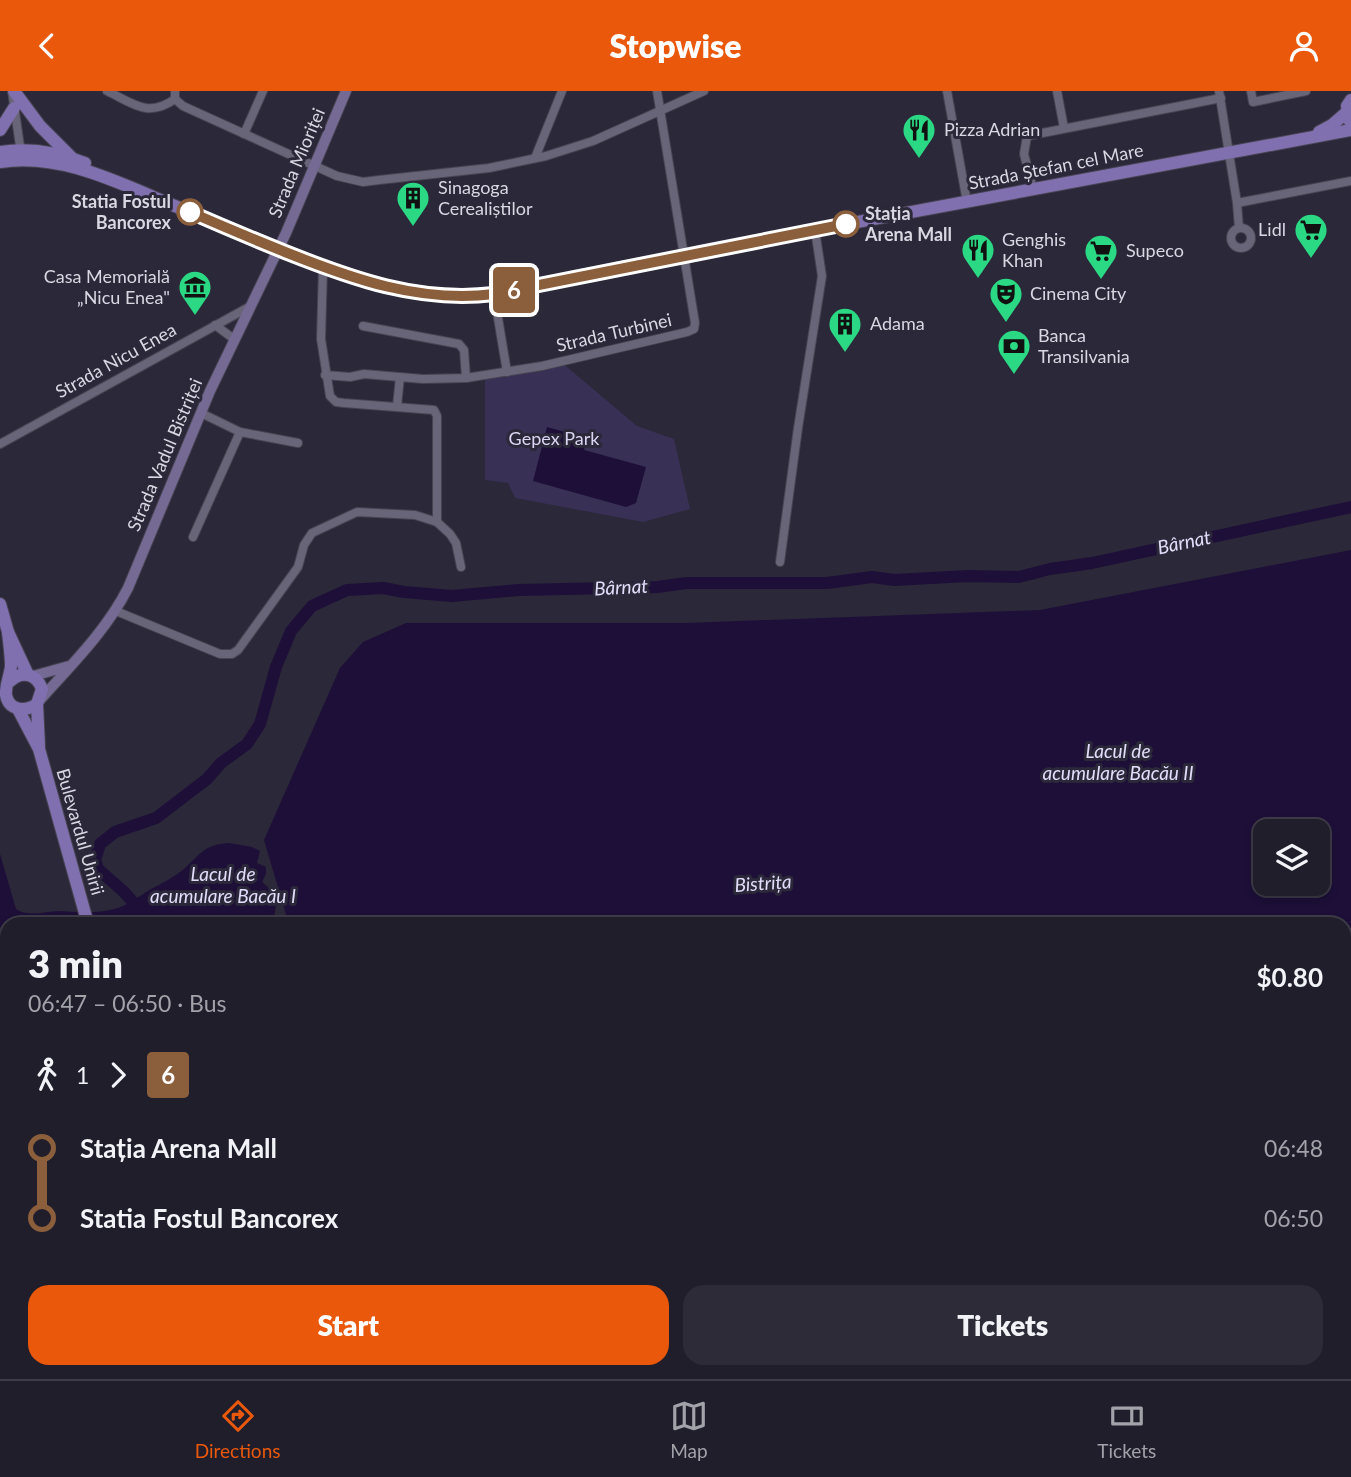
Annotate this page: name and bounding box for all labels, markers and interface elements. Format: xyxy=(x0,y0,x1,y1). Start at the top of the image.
text: Stopwise xyxy=(609,26,742,65)
icon: back xyxy=(28,27,66,65)
icon: person xyxy=(1285,27,1323,65)
street label: Strada Mioriței xyxy=(263,104,329,221)
restaurant icon: Pizza Adrian xyxy=(900,111,938,160)
place label: Pizza Adrian xyxy=(944,118,1040,140)
street label: Strada Ștefan cel Mare xyxy=(966,138,1145,194)
place label: Sinagoga Cerealiștilor xyxy=(438,176,533,219)
building icon: Sinagoga Cerealiștilor xyxy=(394,179,432,228)
place label: Statia Fostul Bancorex xyxy=(72,190,172,233)
marker: Statia Fostul Bancorex xyxy=(177,199,203,225)
place label: Stația Arena Mall xyxy=(864,202,952,245)
marker: Stația Arena Mall xyxy=(833,211,859,237)
supermarket icon: Lidl xyxy=(1292,211,1330,260)
place label: Lidl xyxy=(1258,218,1286,240)
place label: Genghis Khan xyxy=(1002,228,1066,271)
restaurant icon: Genghis Khan xyxy=(959,231,997,280)
supermarket icon: Supeco xyxy=(1082,232,1120,281)
place label: Supeco xyxy=(1126,239,1184,261)
place label: Casa Memorială „Nicu Enea" xyxy=(44,265,170,308)
line badge: 6 xyxy=(491,267,537,313)
museum icon: Casa Memorială „Nicu Enea" xyxy=(176,268,214,317)
text: 6 xyxy=(507,275,521,304)
theatre icon: Cinema City xyxy=(987,275,1025,324)
place label: Cinema City xyxy=(1030,282,1127,304)
building icon: Adama xyxy=(826,305,864,354)
street label: Strada Turbinei xyxy=(554,308,674,356)
place label: Adama xyxy=(870,312,925,334)
street label: Strada Nicu Enea xyxy=(51,318,180,402)
place label: Banca Transilvania xyxy=(1038,324,1130,367)
bank icon: Banca Transilvania xyxy=(995,327,1033,376)
street label: Strada Vadul Bistriței xyxy=(122,375,206,534)
park label: Gepex Park xyxy=(509,427,600,449)
water label: Bârnat xyxy=(1155,525,1213,558)
water label: Bârnat xyxy=(593,574,649,599)
water label: Lacul de acumulare Bacău II xyxy=(1043,739,1193,784)
street label: Bulevardul Unirii xyxy=(52,766,110,898)
map controls xyxy=(1253,819,1330,896)
button: layers xyxy=(1253,819,1330,896)
water label: Lacul de acumulare Bacău I xyxy=(150,862,296,907)
water label: Bistrița xyxy=(734,869,792,896)
text: 3 min xyxy=(28,940,123,986)
text: $0.80 xyxy=(1257,961,1323,993)
text: 06:47 – 06:50 · Bus xyxy=(28,989,227,1017)
icon: walk xyxy=(28,1056,66,1094)
icon: forward xyxy=(99,1056,137,1094)
text: 6 xyxy=(161,1060,175,1089)
text: 1 xyxy=(76,1061,89,1089)
text: Stația Arena Mall xyxy=(80,1132,277,1164)
text: 06:48 xyxy=(1264,1134,1323,1162)
text: Statia Fostul Bancorex xyxy=(80,1202,338,1234)
text: 06:50 xyxy=(1264,1204,1323,1232)
button: Start xyxy=(28,1285,669,1365)
button: Tickets xyxy=(683,1285,1323,1365)
tab: Directions xyxy=(195,1397,280,1462)
tab: Map xyxy=(670,1397,708,1462)
tab: Tickets xyxy=(1097,1397,1156,1462)

